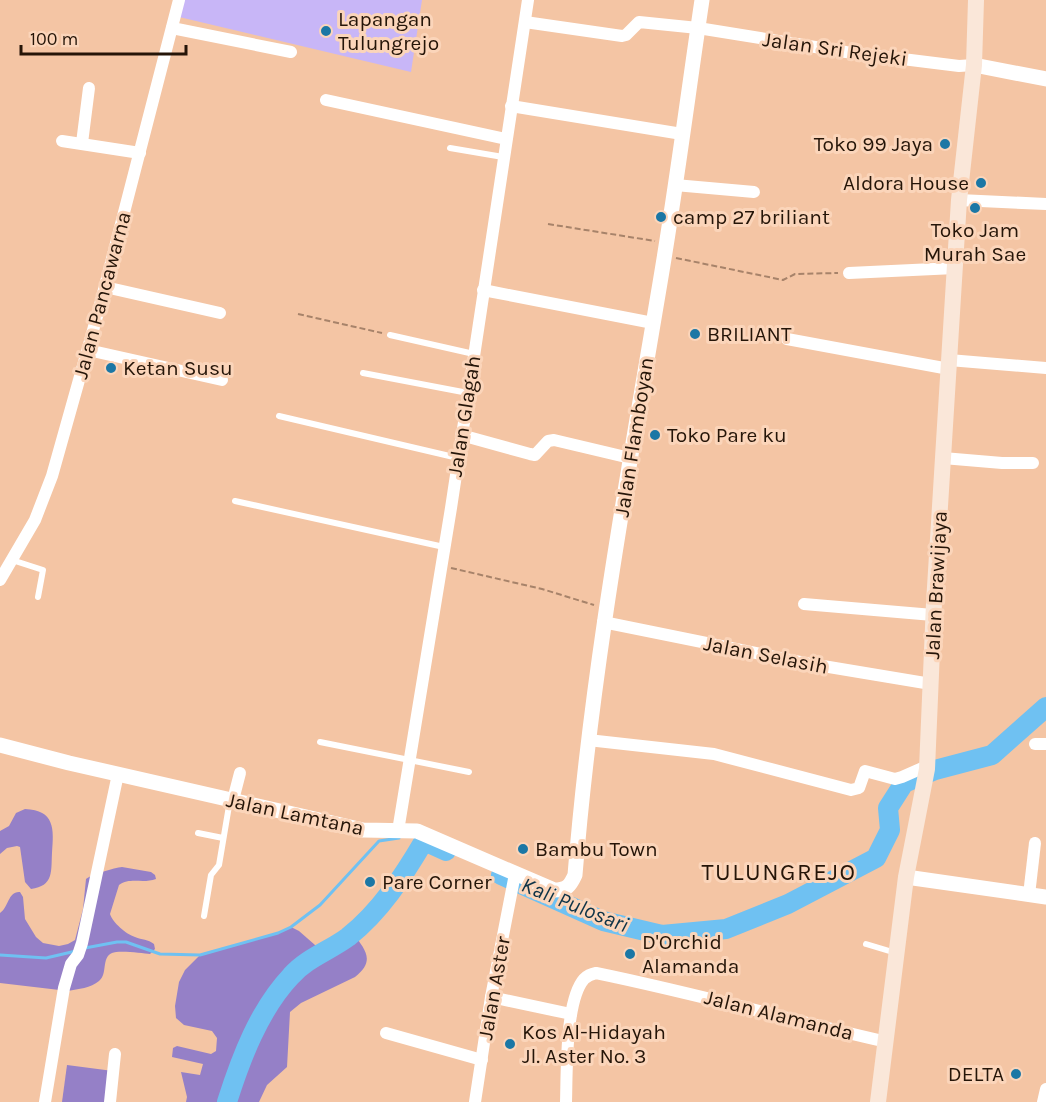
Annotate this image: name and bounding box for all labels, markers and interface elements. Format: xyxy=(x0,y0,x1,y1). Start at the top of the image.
place label: Lapangan Tulungrejo xyxy=(338,7,439,55)
scale bar xyxy=(21,18,186,56)
marker: Lapangan Tulungrejo xyxy=(319,24,333,38)
street label: Jalan Sri Rejeki xyxy=(761,27,909,71)
text: 100 m xyxy=(30,28,78,50)
place label: Toko 99 Jaya xyxy=(814,132,933,156)
marker: Toko 99 Jaya xyxy=(938,137,952,151)
place label: Aldora House xyxy=(843,171,969,195)
marker: Aldora House xyxy=(974,176,988,190)
marker: Toko Jam Murah Sae xyxy=(968,201,982,215)
place label: camp 27 briliant xyxy=(673,205,830,229)
street label: Jalan Pancawarna xyxy=(68,209,136,381)
marker: camp 27 briliant xyxy=(654,210,668,224)
place label: Toko Jam Murah Sae xyxy=(924,218,1026,266)
place label: BRILIANT xyxy=(707,322,792,346)
marker: BRILIANT xyxy=(688,327,702,341)
street label: Jalan Glagah xyxy=(443,354,485,478)
place label: Ketan Susu xyxy=(123,356,233,380)
street label: Jalan Flamboyan xyxy=(610,356,658,518)
marker: Ketan Susu xyxy=(104,361,118,375)
place label: Toko Pare ku xyxy=(667,423,787,447)
marker: Toko Pare ku xyxy=(648,428,662,442)
street label: Jalan Brawijaya xyxy=(920,510,952,660)
street label: Jalan Selasih xyxy=(702,631,830,679)
street label: Jalan Lamtana xyxy=(224,788,366,840)
place label: Bambu Town xyxy=(535,837,658,861)
marker: Bambu Town xyxy=(516,842,530,856)
district label: TULUNGREJO xyxy=(702,858,856,886)
place label: Pare Corner xyxy=(382,870,492,894)
water label: Kali Pulosari xyxy=(517,872,633,938)
marker: Pare Corner xyxy=(363,875,377,889)
place label: D'Orchid Alamanda xyxy=(642,930,739,978)
street label: Jalan Aster xyxy=(473,934,515,1042)
marker: D'Orchid Alamanda xyxy=(623,947,637,961)
street label: Jalan Alamanda xyxy=(702,985,856,1045)
place label: Kos Al-Hidayah Jl. Aster No. 3 xyxy=(522,1020,666,1068)
marker: Kos Al-Hidayah Jl. Aster No. 3 xyxy=(503,1037,517,1051)
place label: DELTA xyxy=(948,1062,1004,1086)
marker: DELTA xyxy=(1009,1067,1023,1081)

